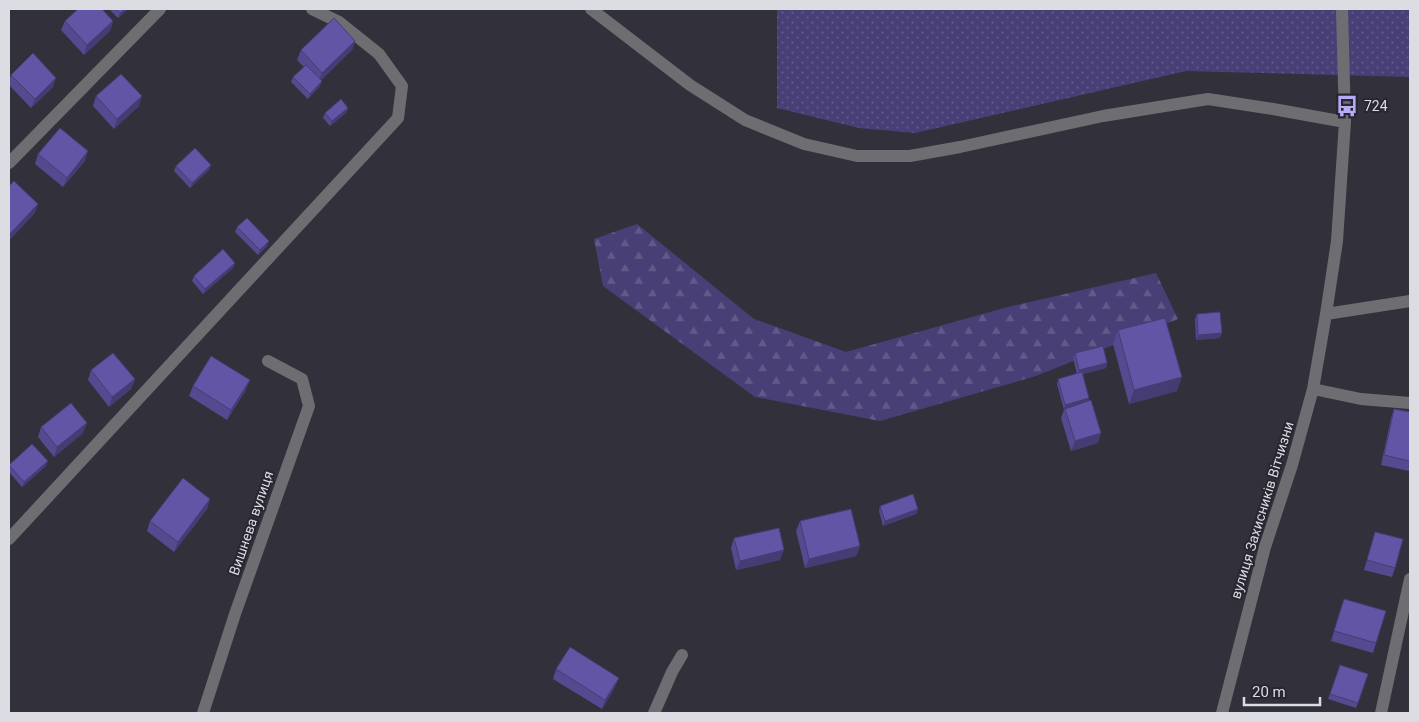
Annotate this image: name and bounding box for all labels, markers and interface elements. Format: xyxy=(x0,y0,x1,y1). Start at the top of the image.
bus stop icon: 724 xyxy=(1334,93,1360,119)
place label: 724 xyxy=(1364,98,1388,114)
street label: вулиця Захисників Вітчизни xyxy=(1227,419,1297,601)
street label: Вишнева вулиця xyxy=(226,469,276,577)
scale bar xyxy=(1244,674,1320,706)
text: 20 m xyxy=(1252,683,1286,701)

